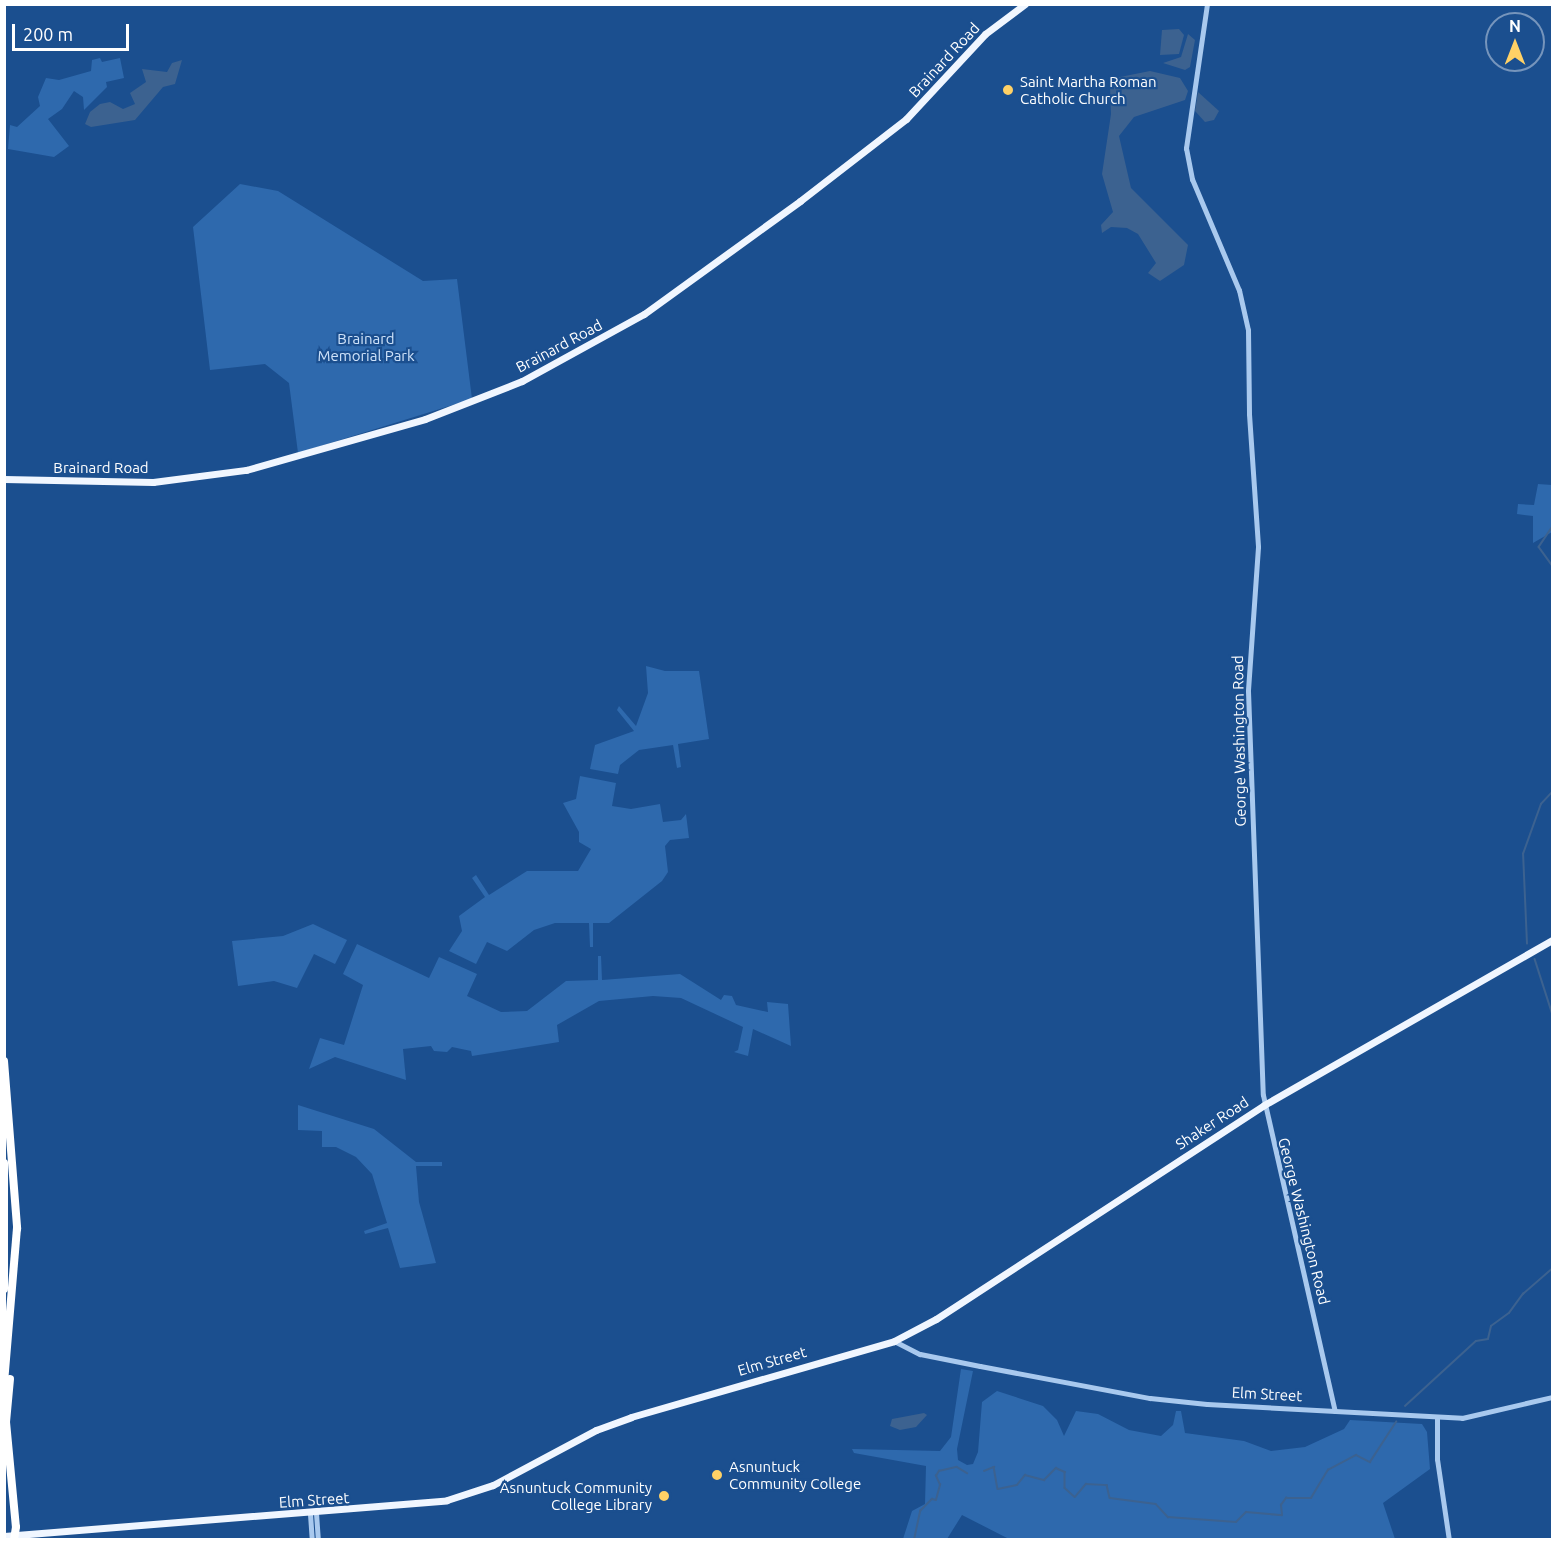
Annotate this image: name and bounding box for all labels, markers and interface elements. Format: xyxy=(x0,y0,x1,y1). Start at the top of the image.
scale bar xyxy=(15,12,132,50)
north arrow xyxy=(1485,12,1545,72)
text: N xyxy=(1509,17,1521,35)
street label: Brainard Road xyxy=(905,19,983,101)
text: 200 m xyxy=(23,24,73,44)
place label: Saint Martha Roman Catholic Church xyxy=(1020,72,1156,107)
marker: Saint Martha Roman Catholic Church xyxy=(1001,83,1015,97)
street label: Brainard Road xyxy=(513,316,605,376)
park label: Brainard Memorial Park xyxy=(317,329,415,364)
street label: Brainard Road xyxy=(53,459,149,477)
street label: George Washington Road xyxy=(1229,655,1249,827)
street label: Shaker Road xyxy=(1172,1093,1252,1153)
street label: George Washington Road xyxy=(1275,1136,1333,1306)
street label: Elm Street xyxy=(736,1343,808,1379)
street label: Elm Street xyxy=(1231,1383,1303,1405)
place label: Asnuntuck Community College xyxy=(729,1457,861,1492)
marker: Asnuntuck Community College xyxy=(710,1468,724,1482)
place label: Asnuntuck Community College Library xyxy=(500,1478,652,1513)
street label: Elm Street xyxy=(278,1489,350,1511)
marker: Asnuntuck Community College Library xyxy=(657,1489,671,1503)

